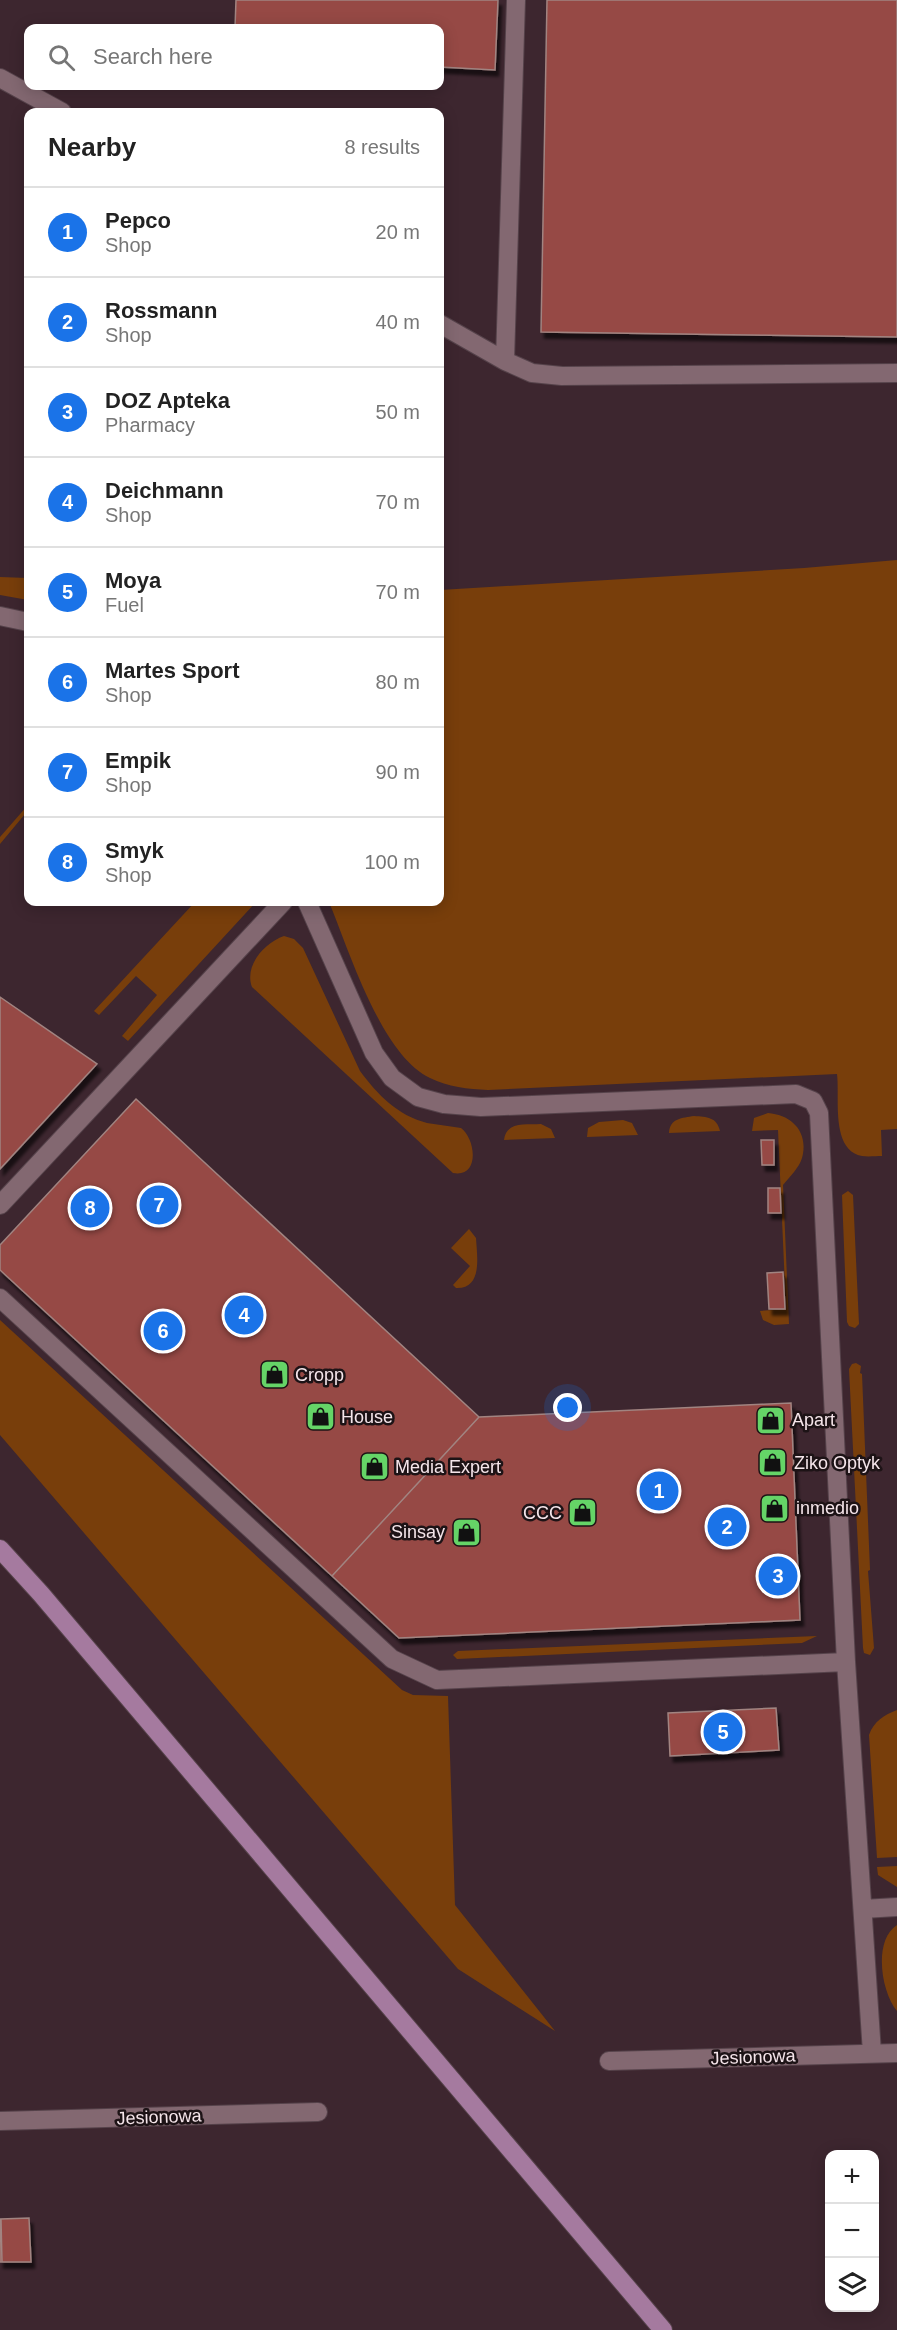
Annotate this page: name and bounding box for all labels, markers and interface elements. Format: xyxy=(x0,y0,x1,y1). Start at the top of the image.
search box xyxy=(24,24,444,90)
icon: search xyxy=(45,41,78,74)
text: Search here xyxy=(93,44,213,69)
text: Nearby xyxy=(48,132,136,162)
text: 8 results xyxy=(344,136,420,158)
text: Pepco xyxy=(105,208,171,233)
text: 1 xyxy=(62,221,73,243)
text: 20 m xyxy=(376,221,420,243)
text: Shop xyxy=(105,234,152,256)
text: Rossmann xyxy=(105,298,217,323)
text: 2 xyxy=(62,311,73,333)
text: 40 m xyxy=(376,311,420,333)
text: Shop xyxy=(105,324,152,346)
text: DOZ Apteka xyxy=(105,388,230,413)
text: 3 xyxy=(62,401,73,423)
text: 50 m xyxy=(376,401,420,423)
text: Pharmacy xyxy=(105,414,195,436)
text: Deichmann xyxy=(105,478,224,503)
text: 4 xyxy=(62,491,73,513)
text: 70 m xyxy=(376,491,420,513)
text: Shop xyxy=(105,504,152,526)
text: Moya xyxy=(105,568,161,593)
text: 5 xyxy=(62,581,73,603)
text: 70 m xyxy=(376,581,420,603)
text: Fuel xyxy=(105,594,144,616)
text: Martes Sport xyxy=(105,658,239,683)
text: 6 xyxy=(62,671,73,693)
text: 80 m xyxy=(376,671,420,693)
text: Shop xyxy=(105,684,152,706)
text: Empik xyxy=(105,748,171,773)
text: 7 xyxy=(62,761,73,783)
text: 90 m xyxy=(376,761,420,783)
text: Shop xyxy=(105,774,152,796)
text: Smyk xyxy=(105,838,164,863)
text: 8 xyxy=(62,851,73,873)
text: 100 m xyxy=(364,851,420,873)
text: Shop xyxy=(105,864,152,886)
pin: 7 xyxy=(140,1182,178,1228)
pin: 8 xyxy=(70,1186,110,1230)
pin: 4 xyxy=(224,1292,264,1338)
pin: 6 xyxy=(144,1308,182,1354)
shop icon: Cropp xyxy=(258,1359,290,1391)
place label: Cropp xyxy=(295,1365,344,1385)
your location xyxy=(553,1393,582,1422)
shop icon: House xyxy=(304,1401,336,1433)
shop icon: Apart xyxy=(755,1404,787,1436)
place label: House xyxy=(341,1407,393,1427)
place label: Apart xyxy=(792,1410,835,1430)
shop icon: Ziko Optyk xyxy=(757,1447,789,1479)
shop icon: Media Expert xyxy=(358,1451,390,1483)
place label: Ziko Optyk xyxy=(794,1453,881,1473)
place label: Media Expert xyxy=(395,1457,501,1477)
pin: 1 xyxy=(640,1468,678,1514)
shop icon: inmedio xyxy=(759,1492,791,1524)
shop icon: CCC xyxy=(567,1497,599,1529)
place label: inmedio xyxy=(796,1498,859,1518)
place label: CCC xyxy=(523,1503,562,1523)
pin: 2 xyxy=(708,1504,746,1550)
shop icon: Sinsay xyxy=(450,1516,482,1548)
place label: Sinsay xyxy=(391,1522,445,1542)
pin: 3 xyxy=(758,1554,798,1598)
pin: 5 xyxy=(704,1710,742,1754)
street label: Jesionowa xyxy=(710,2045,797,2068)
street label: Jesionowa xyxy=(116,2105,203,2128)
map controls xyxy=(825,2150,879,2312)
button: + xyxy=(825,2150,879,2204)
button: − xyxy=(825,2204,879,2258)
button: layers xyxy=(825,2258,879,2312)

